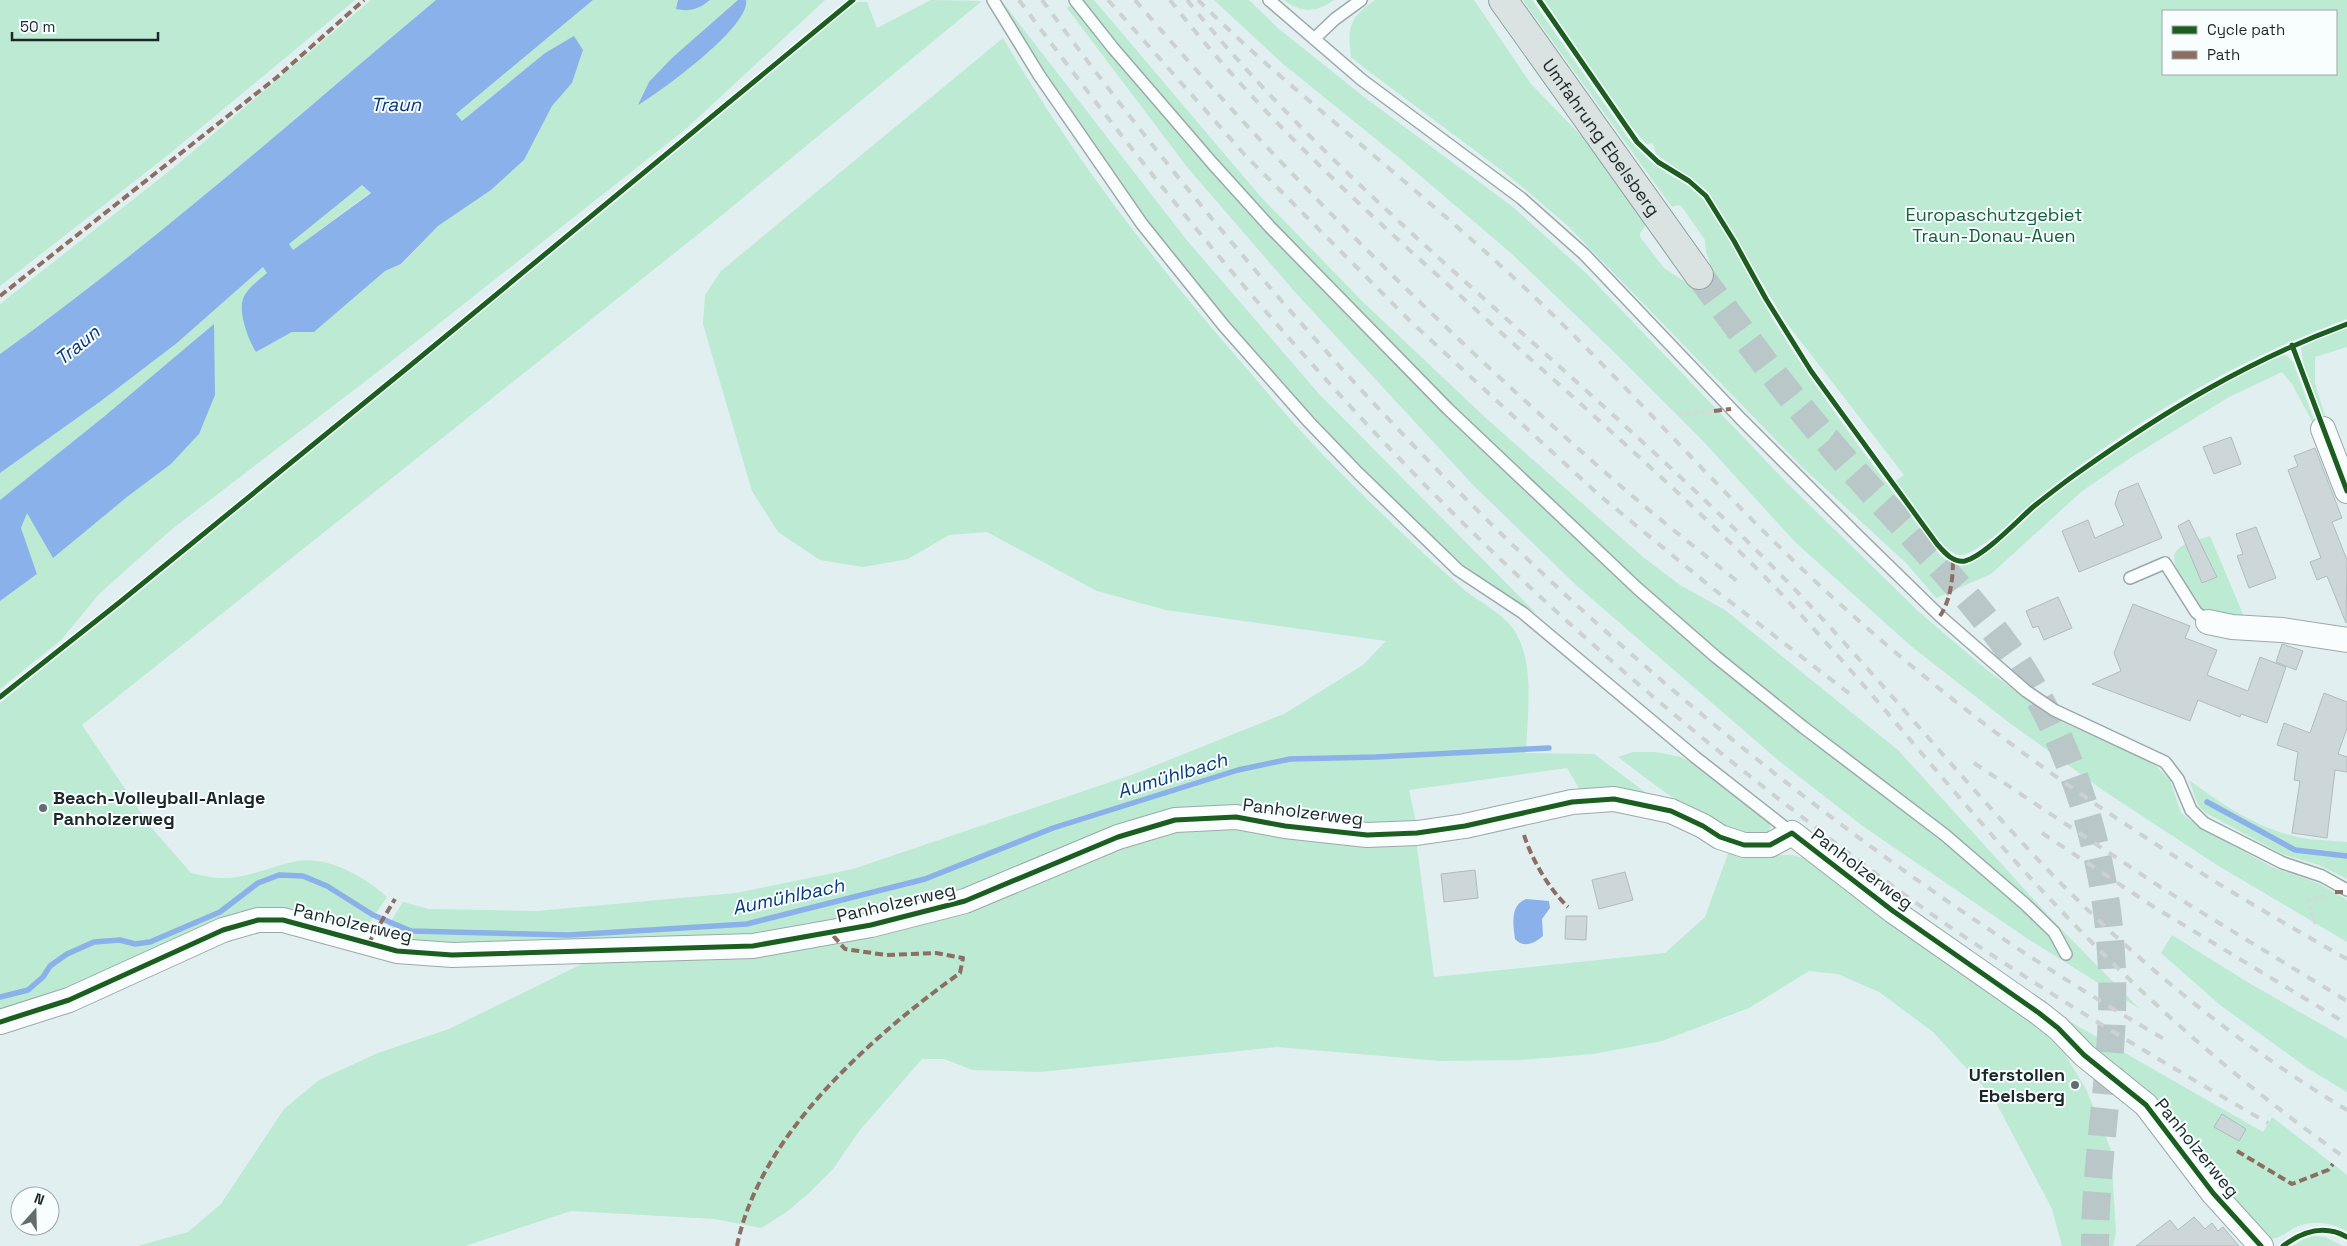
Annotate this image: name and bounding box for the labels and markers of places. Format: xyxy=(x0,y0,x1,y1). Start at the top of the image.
place label: Beach-Volleyball-Anlage Panholzerweg xyxy=(53,786,265,830)
marker: Beach-Volleyball-Anlage Panholzerweg xyxy=(37,802,49,814)
place label: Uferstollen Ebelsberg xyxy=(1969,1063,2065,1107)
marker: Uferstollen Ebelsberg xyxy=(2069,1079,2081,1091)

